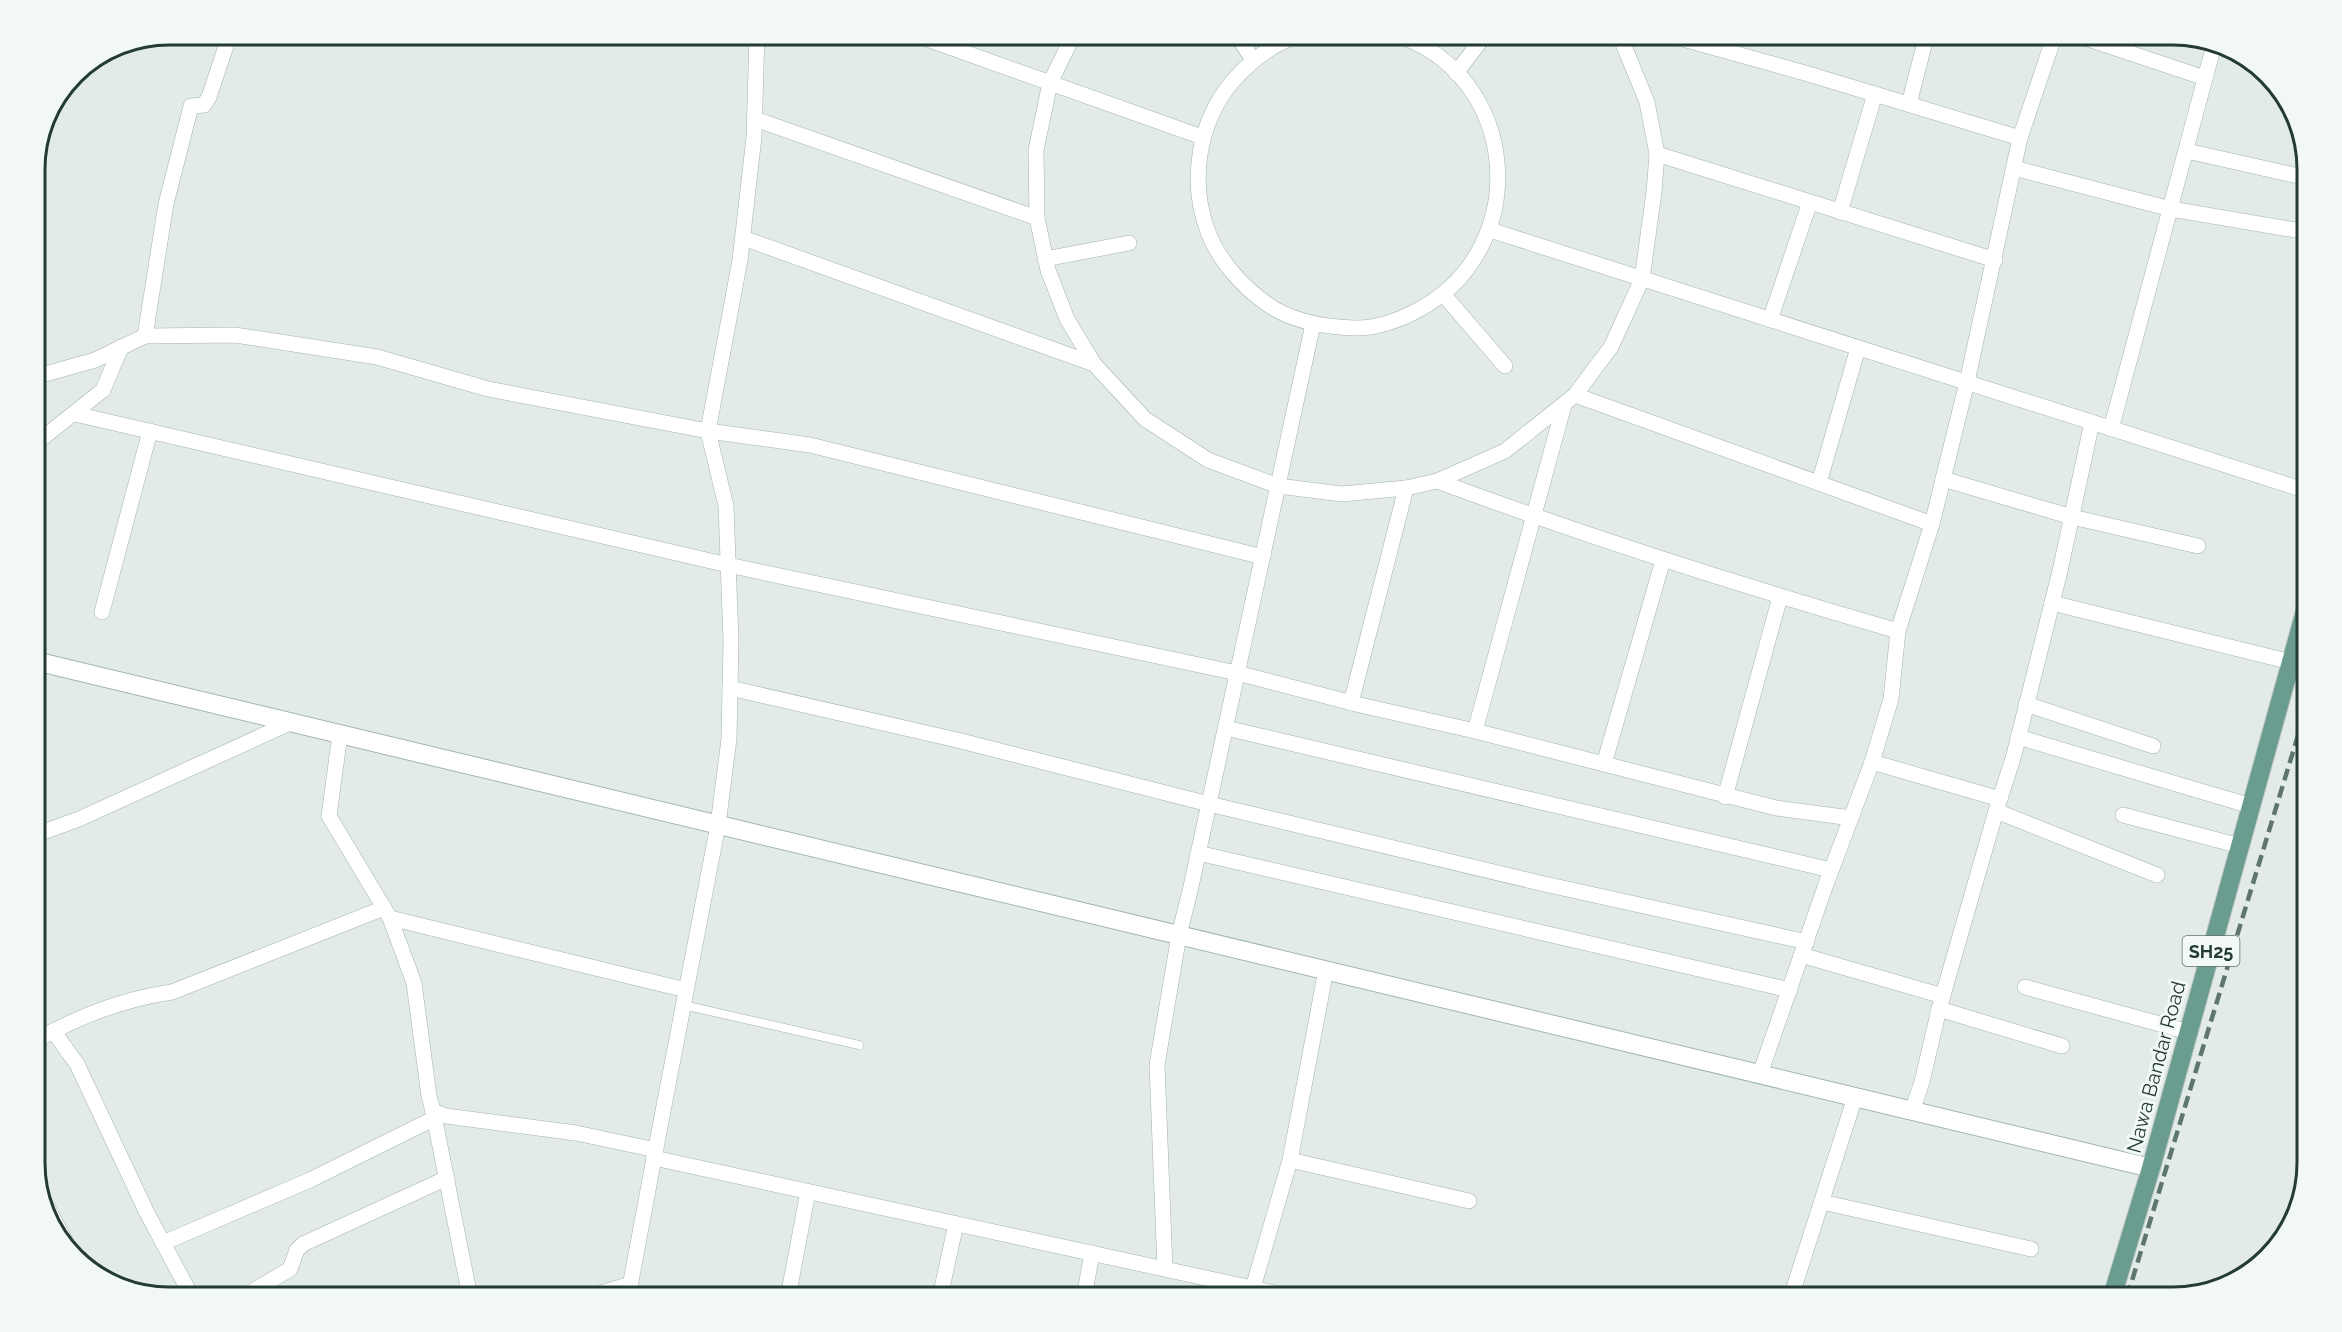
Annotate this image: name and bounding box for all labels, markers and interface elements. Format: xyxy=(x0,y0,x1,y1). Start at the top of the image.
road number: SH25 xyxy=(2182,936,2240,966)
street label: Nawa Bandar Road xyxy=(2122,979,2190,1155)

